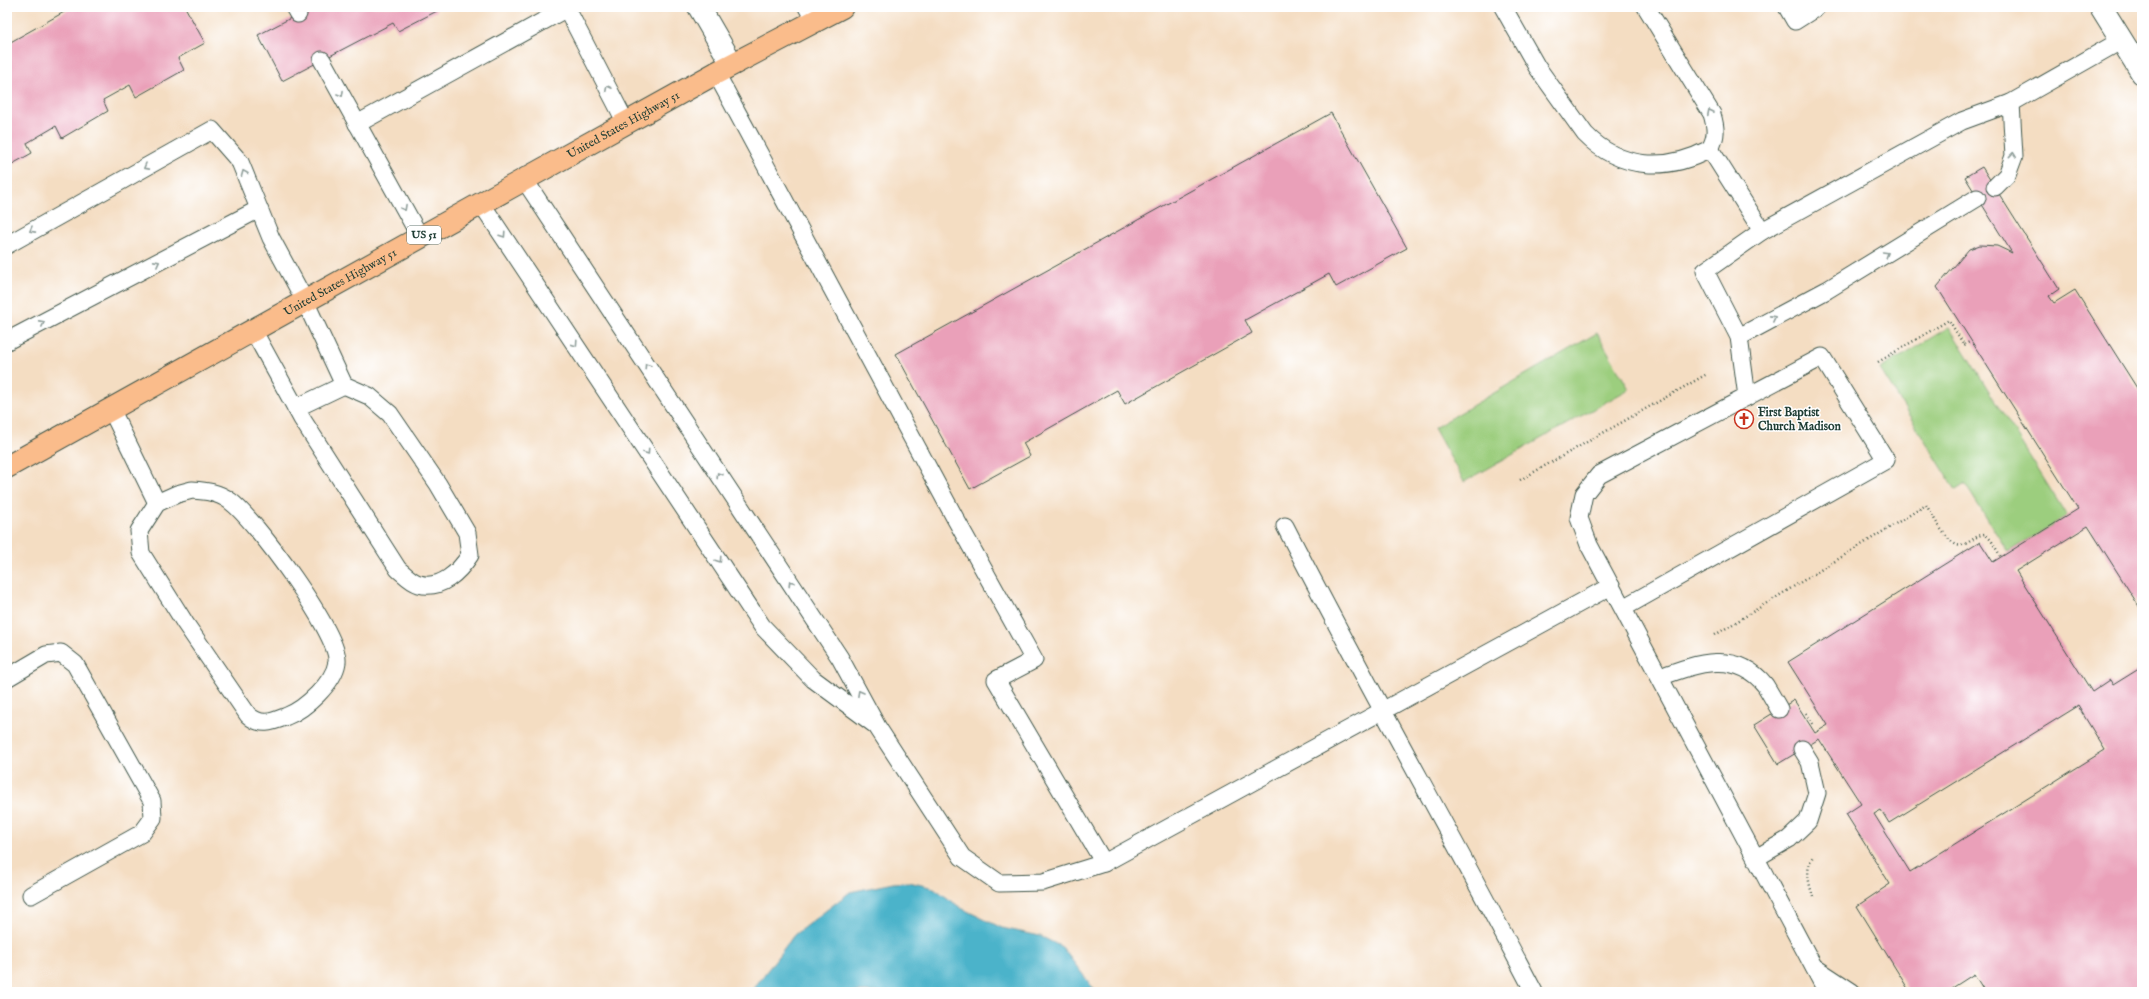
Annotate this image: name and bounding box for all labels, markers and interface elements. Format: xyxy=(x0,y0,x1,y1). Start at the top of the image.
one-way arrow xyxy=(605,85,613,92)
street label: United States Highway 51 xyxy=(564,87,682,162)
one-way arrow xyxy=(336,90,343,97)
one-way arrow xyxy=(1707,109,1715,117)
one-way arrow xyxy=(2008,152,2017,158)
one-way arrow xyxy=(143,162,150,170)
one-way arrow xyxy=(241,169,249,177)
one-way arrow xyxy=(400,204,407,211)
one-way arrow xyxy=(29,226,36,233)
road number: US 51 xyxy=(407,226,441,244)
one-way arrow xyxy=(498,231,505,238)
street label: United States Highway 51 xyxy=(281,245,399,319)
one-way arrow xyxy=(1882,251,1889,258)
one-way arrow xyxy=(152,260,160,267)
one-way arrow xyxy=(1769,316,1776,323)
one-way arrow xyxy=(37,320,45,328)
one-way arrow xyxy=(570,339,577,346)
one-way arrow xyxy=(645,363,652,370)
place label: First Baptist Church Madison xyxy=(1758,405,1841,434)
church icon: First Baptist Church Madison xyxy=(1733,408,1755,430)
one-way arrow xyxy=(642,448,650,455)
one-way arrow xyxy=(716,472,724,479)
one-way arrow xyxy=(714,556,722,563)
one-way arrow xyxy=(788,581,795,588)
one-way arrow xyxy=(857,690,864,698)

